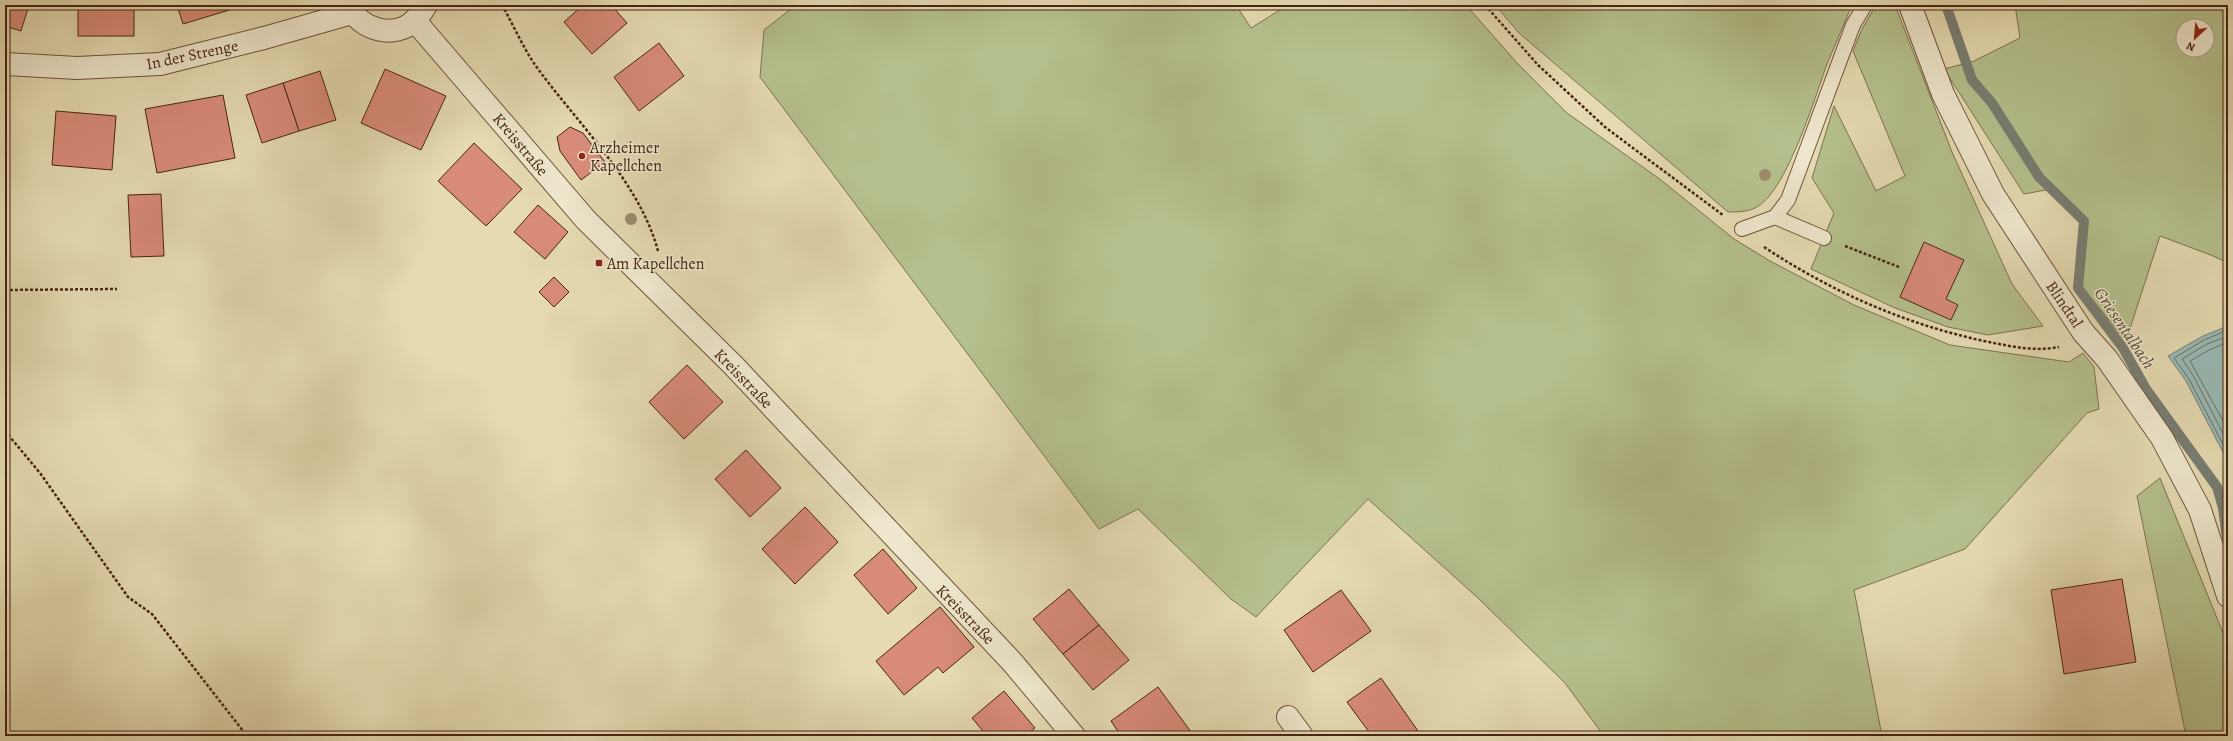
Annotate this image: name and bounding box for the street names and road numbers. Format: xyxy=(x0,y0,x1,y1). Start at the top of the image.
street label: In der Strenge xyxy=(144,35,240,75)
street label: Kreisstraße xyxy=(487,109,553,181)
street label: Blindtal xyxy=(2041,277,2088,332)
street label: Kreisstraße xyxy=(709,344,778,414)
street label: Kreisstraße xyxy=(931,580,1000,650)

